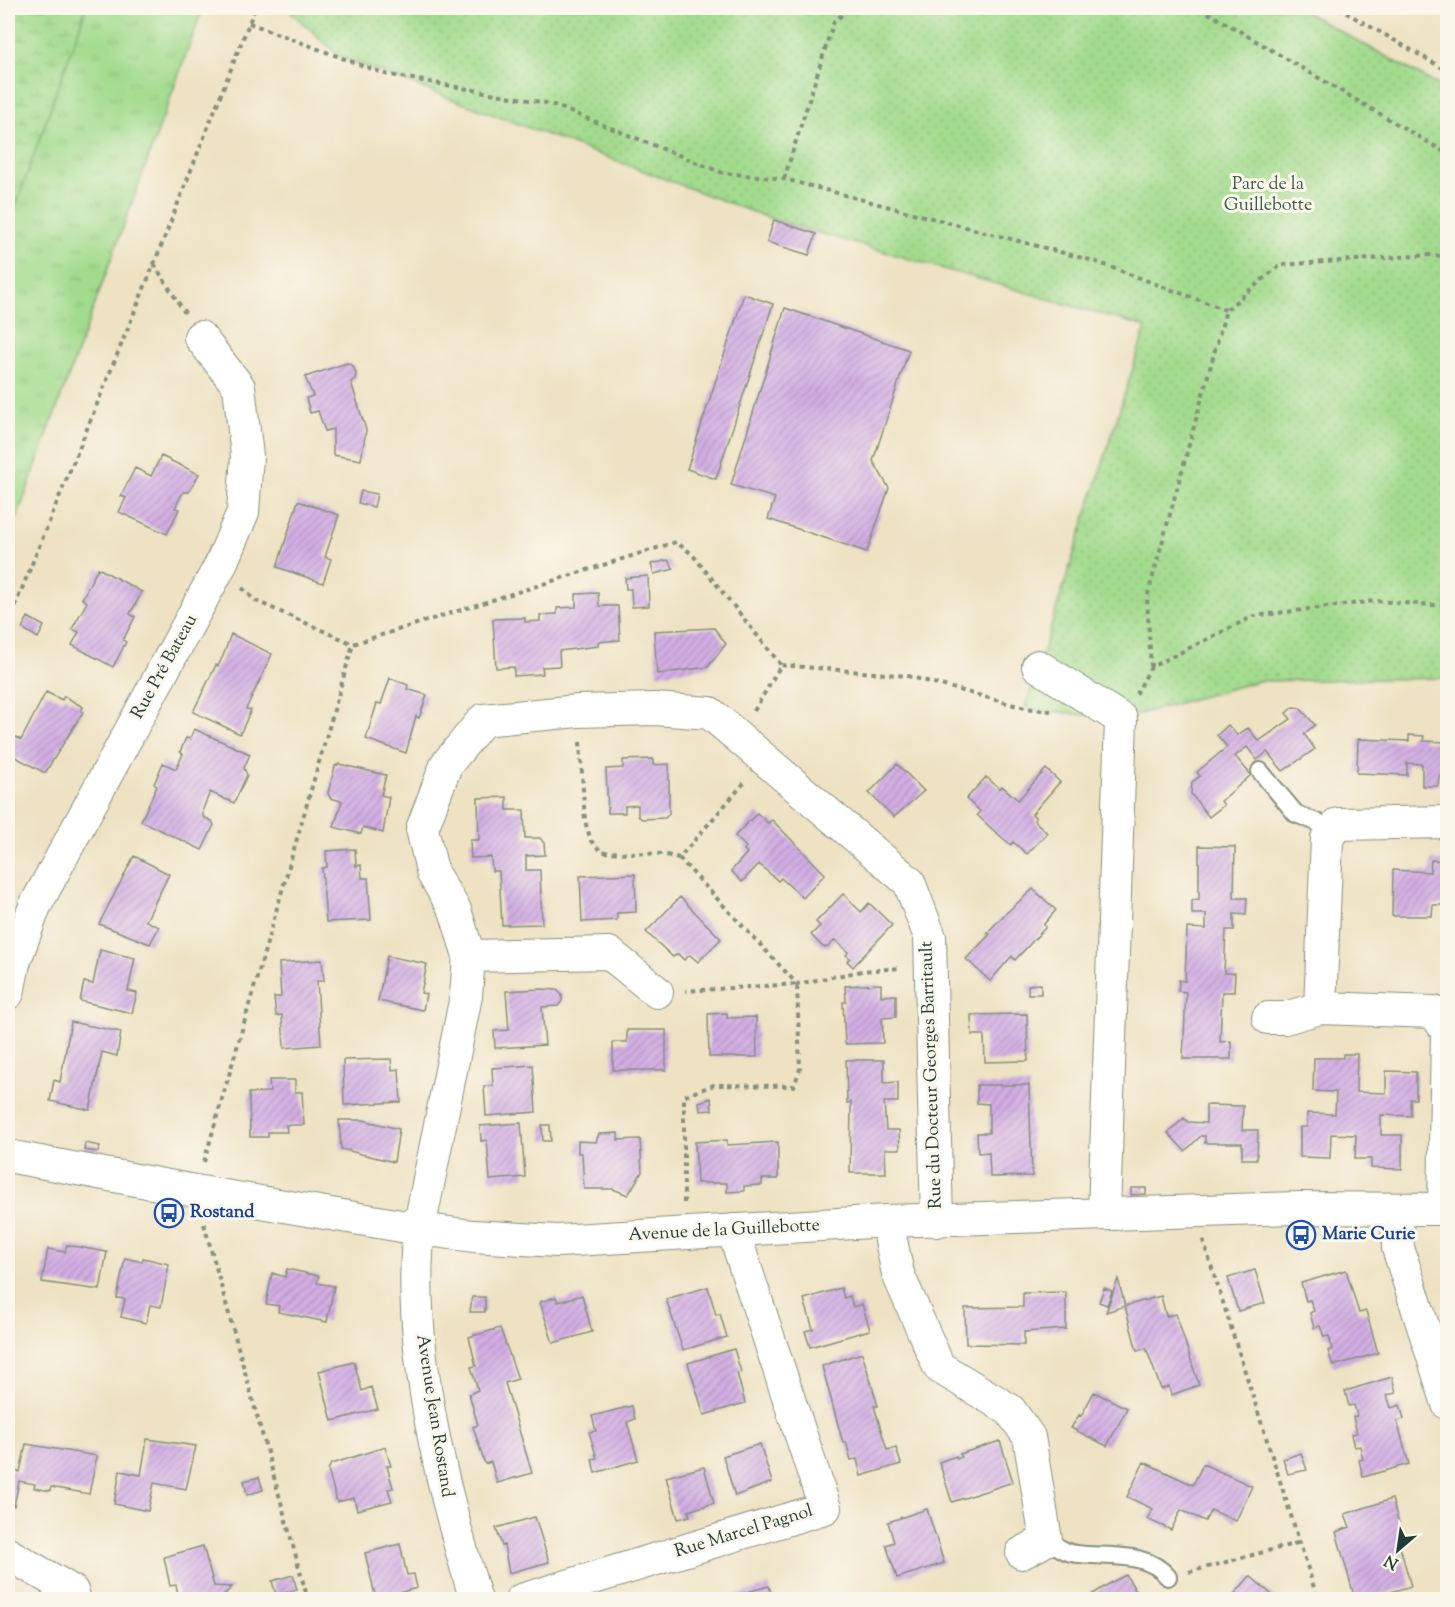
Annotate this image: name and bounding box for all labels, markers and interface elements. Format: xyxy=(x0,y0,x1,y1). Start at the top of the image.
park label: Parc de la Guillebotte xyxy=(1224,172,1312,219)
street label: Rue Pré Bateau xyxy=(125,610,205,724)
street label: Rue du Docteur Georges Barritault xyxy=(914,941,950,1209)
bus stop icon: Rostand xyxy=(153,1197,185,1229)
place label: Rostand xyxy=(190,1200,255,1226)
street label: Avenue de la Guillebotte xyxy=(627,1213,821,1249)
bus stop icon: Marie Curie xyxy=(1285,1219,1317,1251)
place label: Marie Curie xyxy=(1322,1222,1416,1248)
street label: Avenue Jean Rostand xyxy=(408,1333,460,1499)
street label: Rue Marcel Pagnol xyxy=(672,1499,816,1565)
north arrow xyxy=(1368,1520,1428,1580)
text: N xyxy=(1381,1548,1403,1574)

